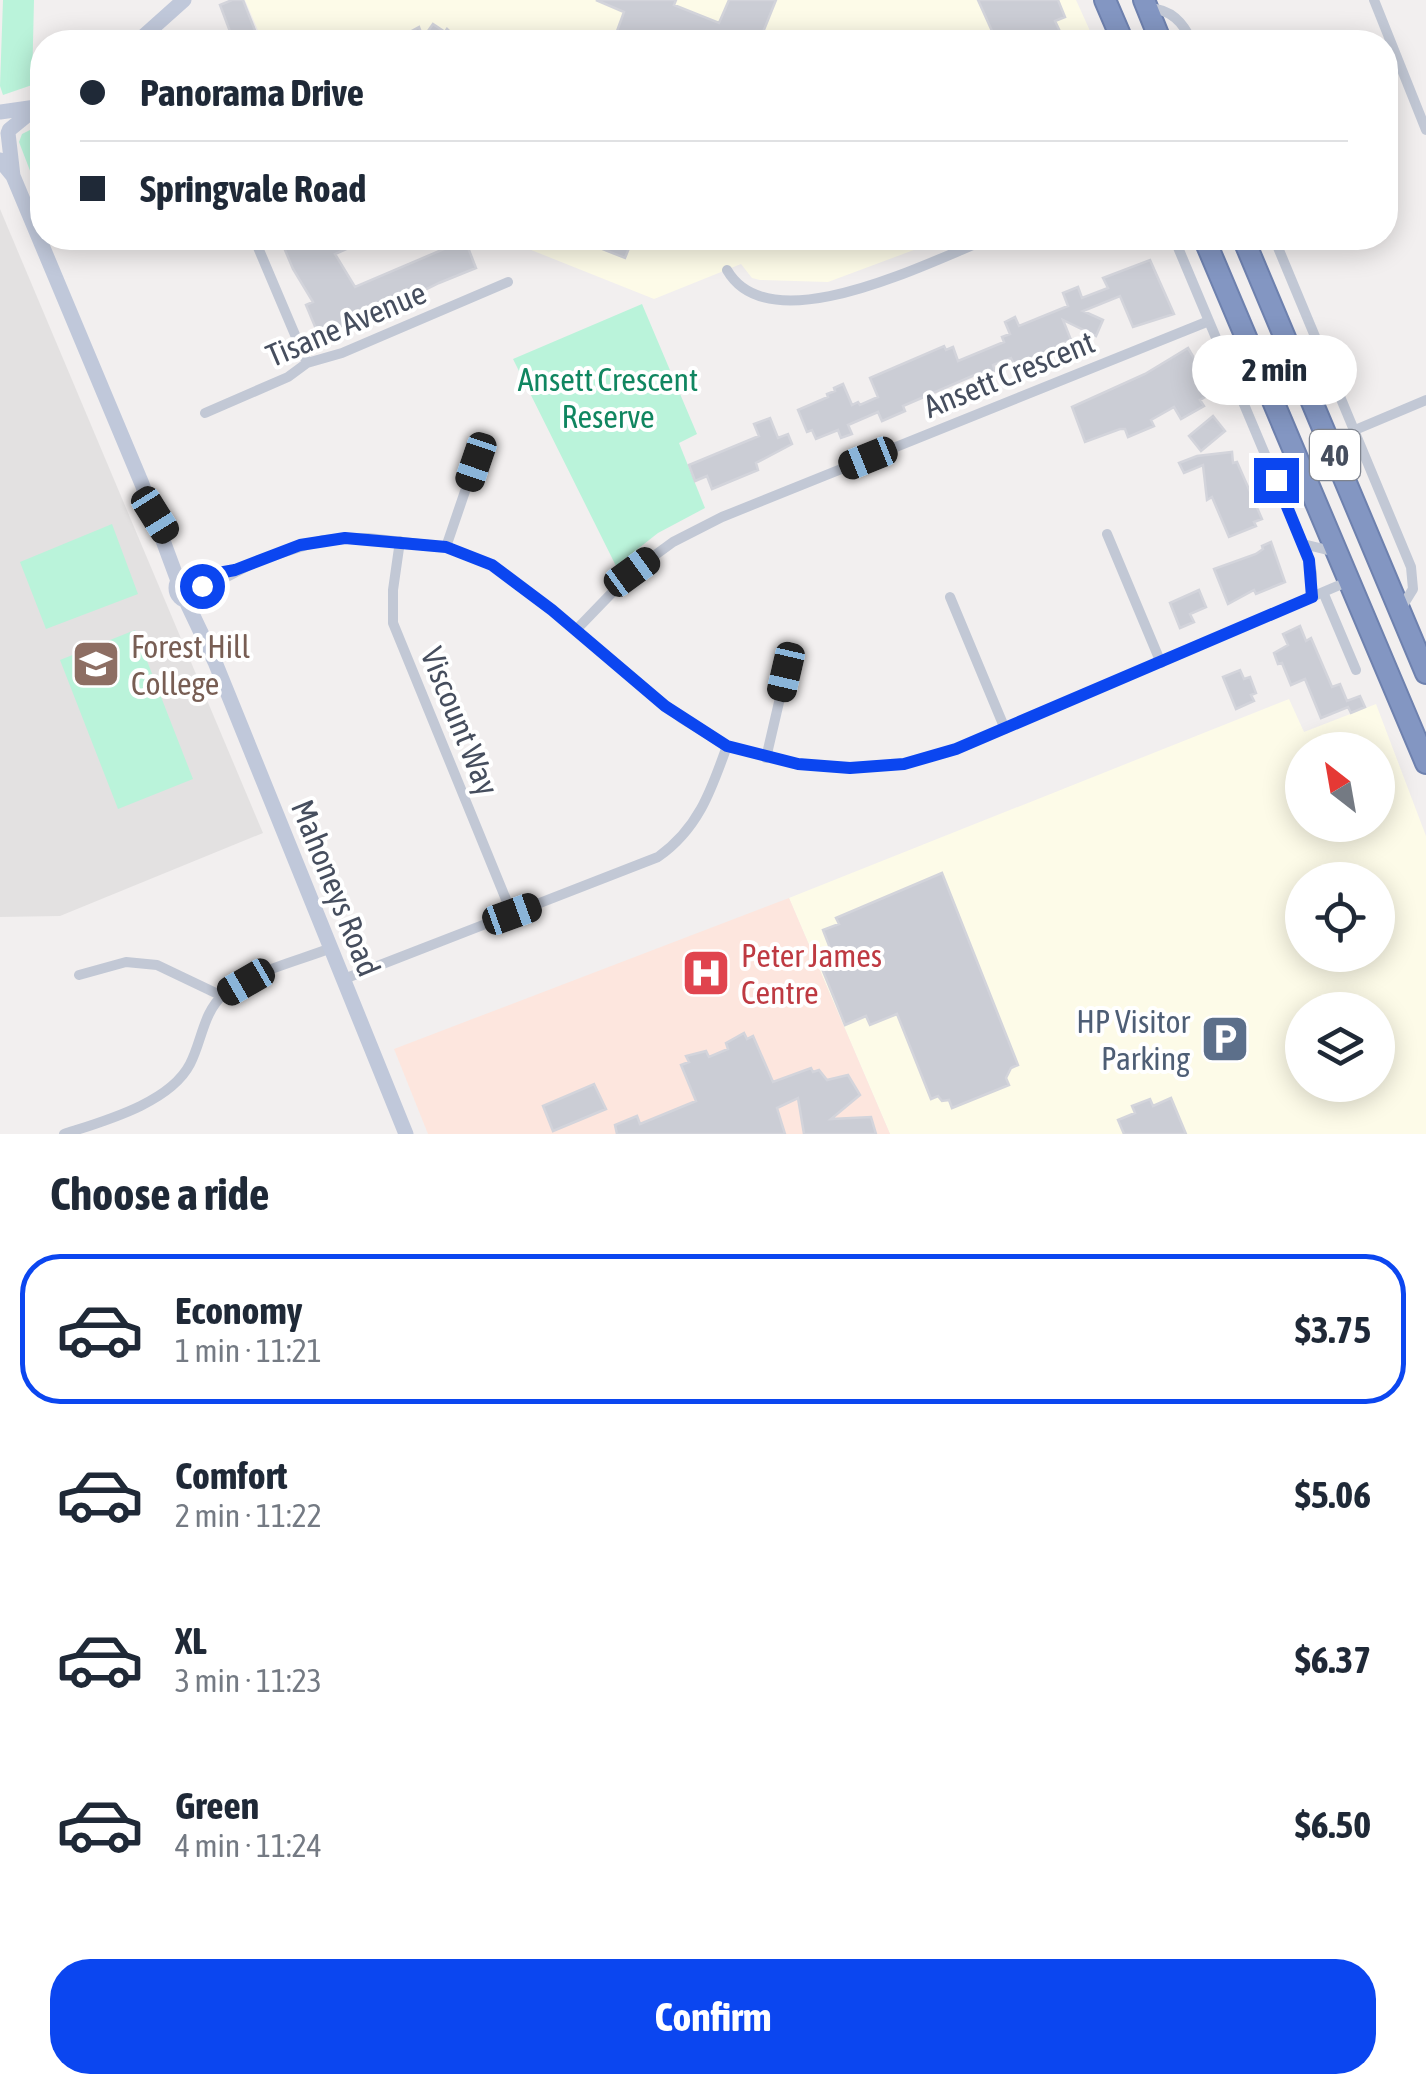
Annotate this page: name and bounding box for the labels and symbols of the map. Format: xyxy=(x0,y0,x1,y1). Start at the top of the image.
street label: Tisane Avenue xyxy=(261,274,431,374)
street label: Ansett Crescent xyxy=(918,323,1100,425)
callout: 2 min xyxy=(1194,335,1358,405)
park label: Ansett Crescent Reserve xyxy=(518,361,698,435)
car xyxy=(452,429,500,495)
road number: 40 xyxy=(1310,430,1360,480)
car xyxy=(835,433,901,483)
route end xyxy=(1254,458,1299,503)
car xyxy=(126,482,184,548)
car xyxy=(599,542,665,602)
route start xyxy=(180,564,225,609)
place label: Forest Hill College xyxy=(131,628,251,702)
school or university icon: Forest Hill College xyxy=(70,638,122,690)
car xyxy=(765,639,807,705)
street label: Viscount Way xyxy=(414,642,506,800)
north arrow xyxy=(1285,732,1395,842)
street label: Mahoneys Road xyxy=(284,795,388,981)
car xyxy=(479,890,545,938)
place label: Peter James Centre xyxy=(741,937,882,1011)
hospital icon: Peter James Centre xyxy=(680,947,732,999)
car xyxy=(213,954,279,1010)
place label: HP Visitor Parking xyxy=(1076,1003,1191,1077)
parking icon: HP Visitor Parking xyxy=(1199,1013,1251,1065)

